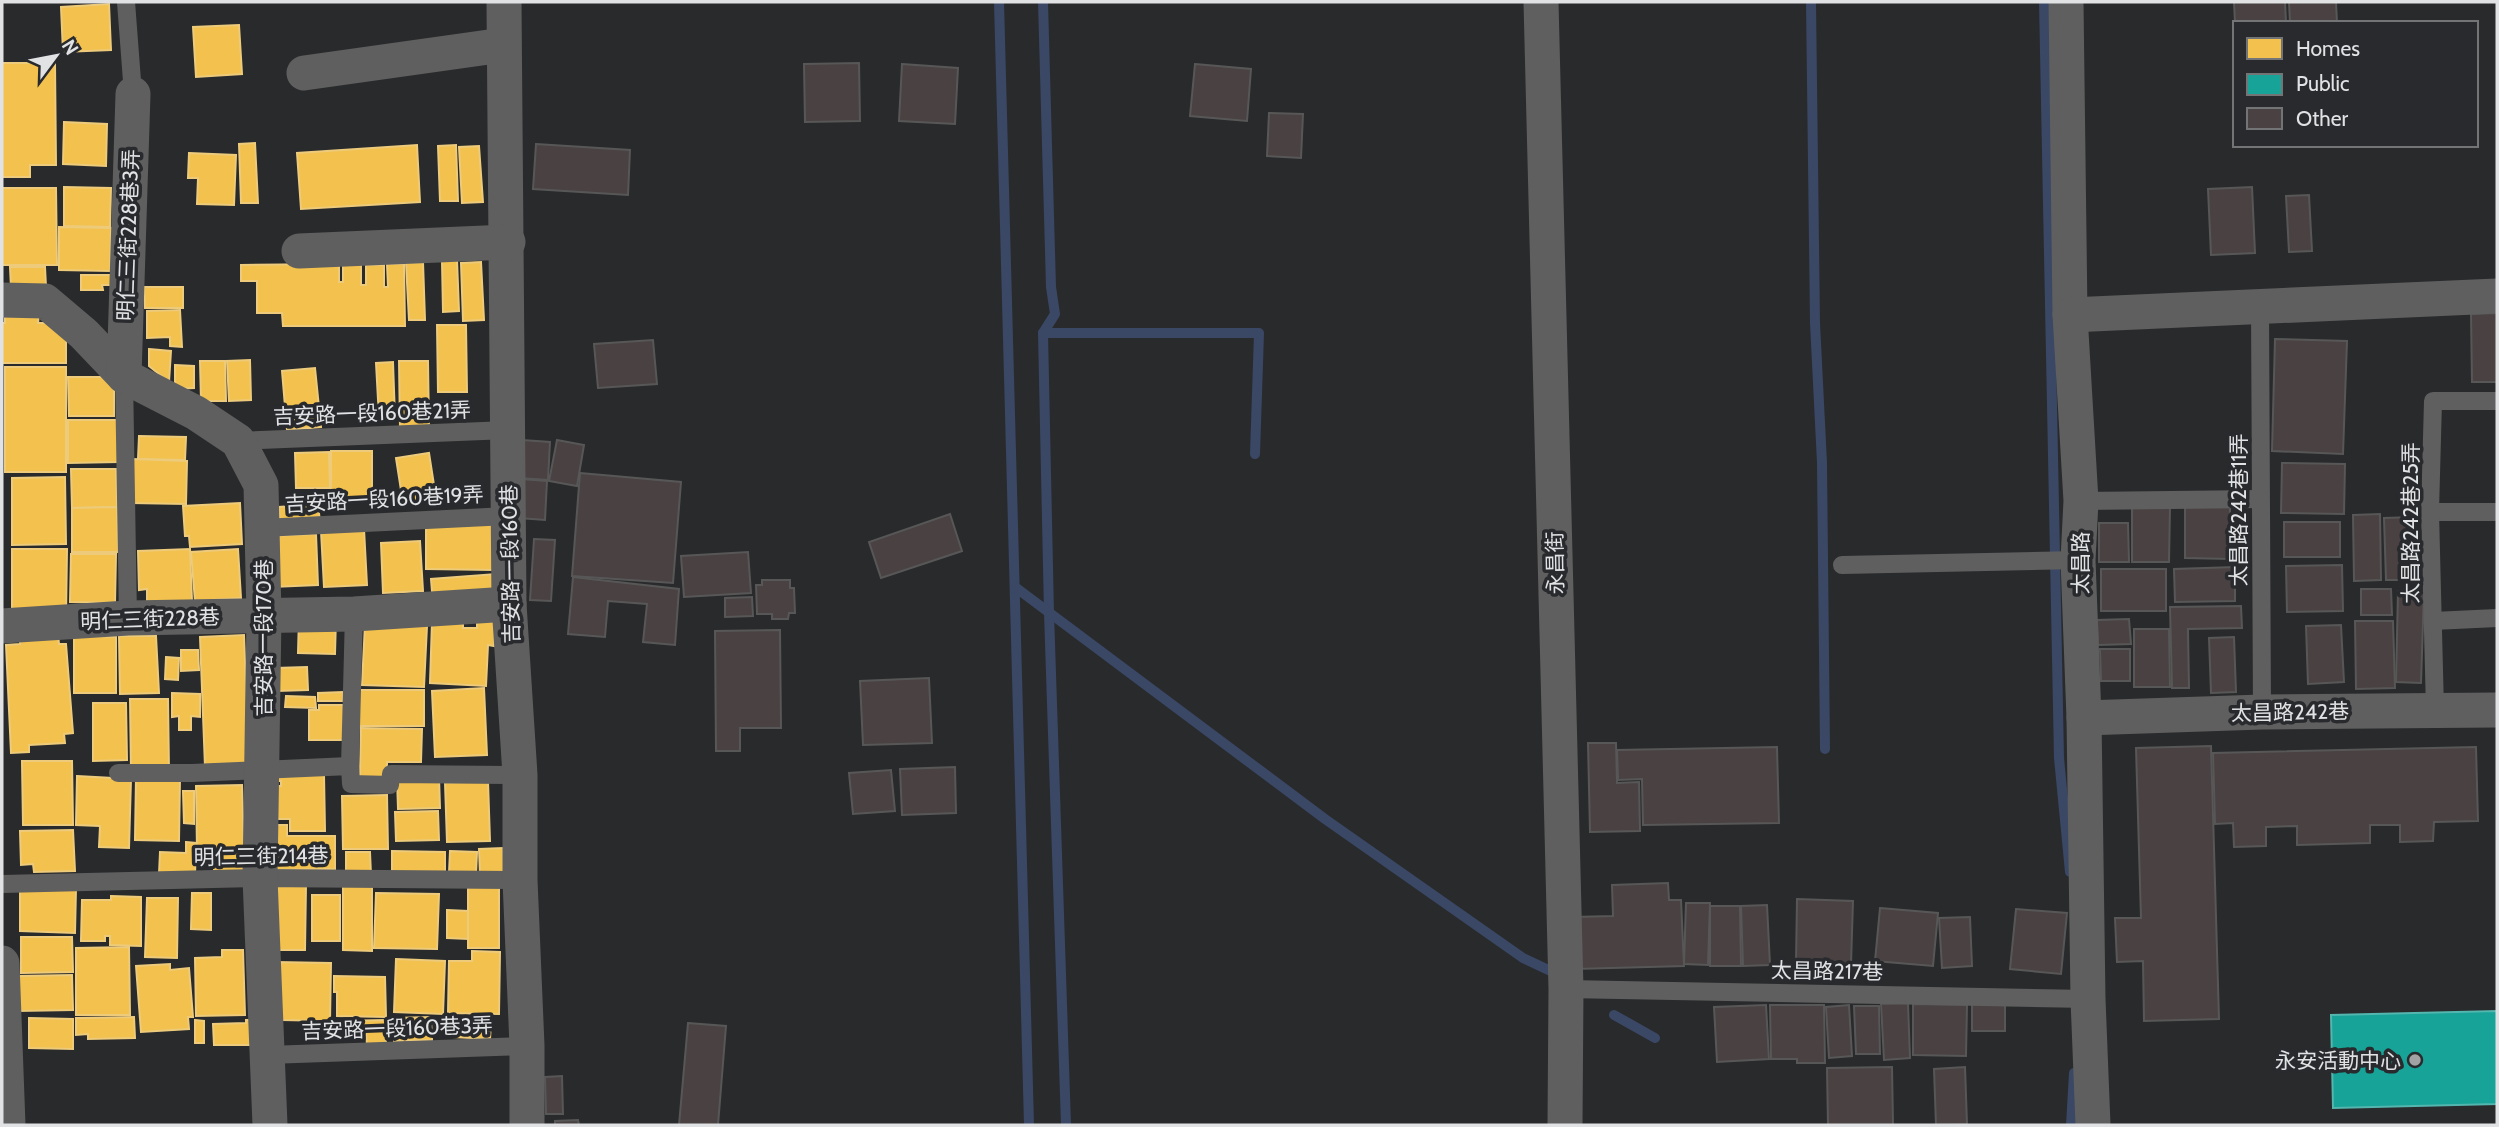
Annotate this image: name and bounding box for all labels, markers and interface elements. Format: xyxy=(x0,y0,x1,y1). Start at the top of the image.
north arrow xyxy=(21,21,91,91)
legend xyxy=(2233,21,2478,147)
text: N xyxy=(57,35,83,59)
text: Homes xyxy=(2296,36,2360,61)
text: Public xyxy=(2296,71,2350,96)
text: Other xyxy=(2296,106,2348,131)
street label: 明仁三街228巷3弄 xyxy=(113,149,143,321)
street label: 吉安路一段160巷21弄 xyxy=(272,397,472,429)
street label: 太昌路242巷11弄 xyxy=(2226,434,2251,586)
street label: 太昌路242巷25弄 xyxy=(2398,442,2423,604)
street label: 吉安路一段160巷19弄 xyxy=(284,481,484,517)
street label: 吉安路一段160巷 xyxy=(496,484,524,644)
street label: 永昌街 xyxy=(1542,531,1568,595)
street label: 太昌路 xyxy=(2068,532,2093,595)
street label: 吉安路一段170巷 xyxy=(251,559,276,717)
street label: 明仁三街228巷 xyxy=(80,604,220,634)
street label: 太昌路242巷 xyxy=(2231,698,2349,726)
street label: 明仁三街214巷 xyxy=(193,842,329,870)
street label: 太昌路217巷 xyxy=(1771,958,1883,984)
street label: 吉安路一段160巷3弄 xyxy=(301,1012,493,1044)
place label: 永安活動中心 xyxy=(2275,1048,2401,1073)
marker: 永安活動中心 xyxy=(2407,1052,2423,1068)

